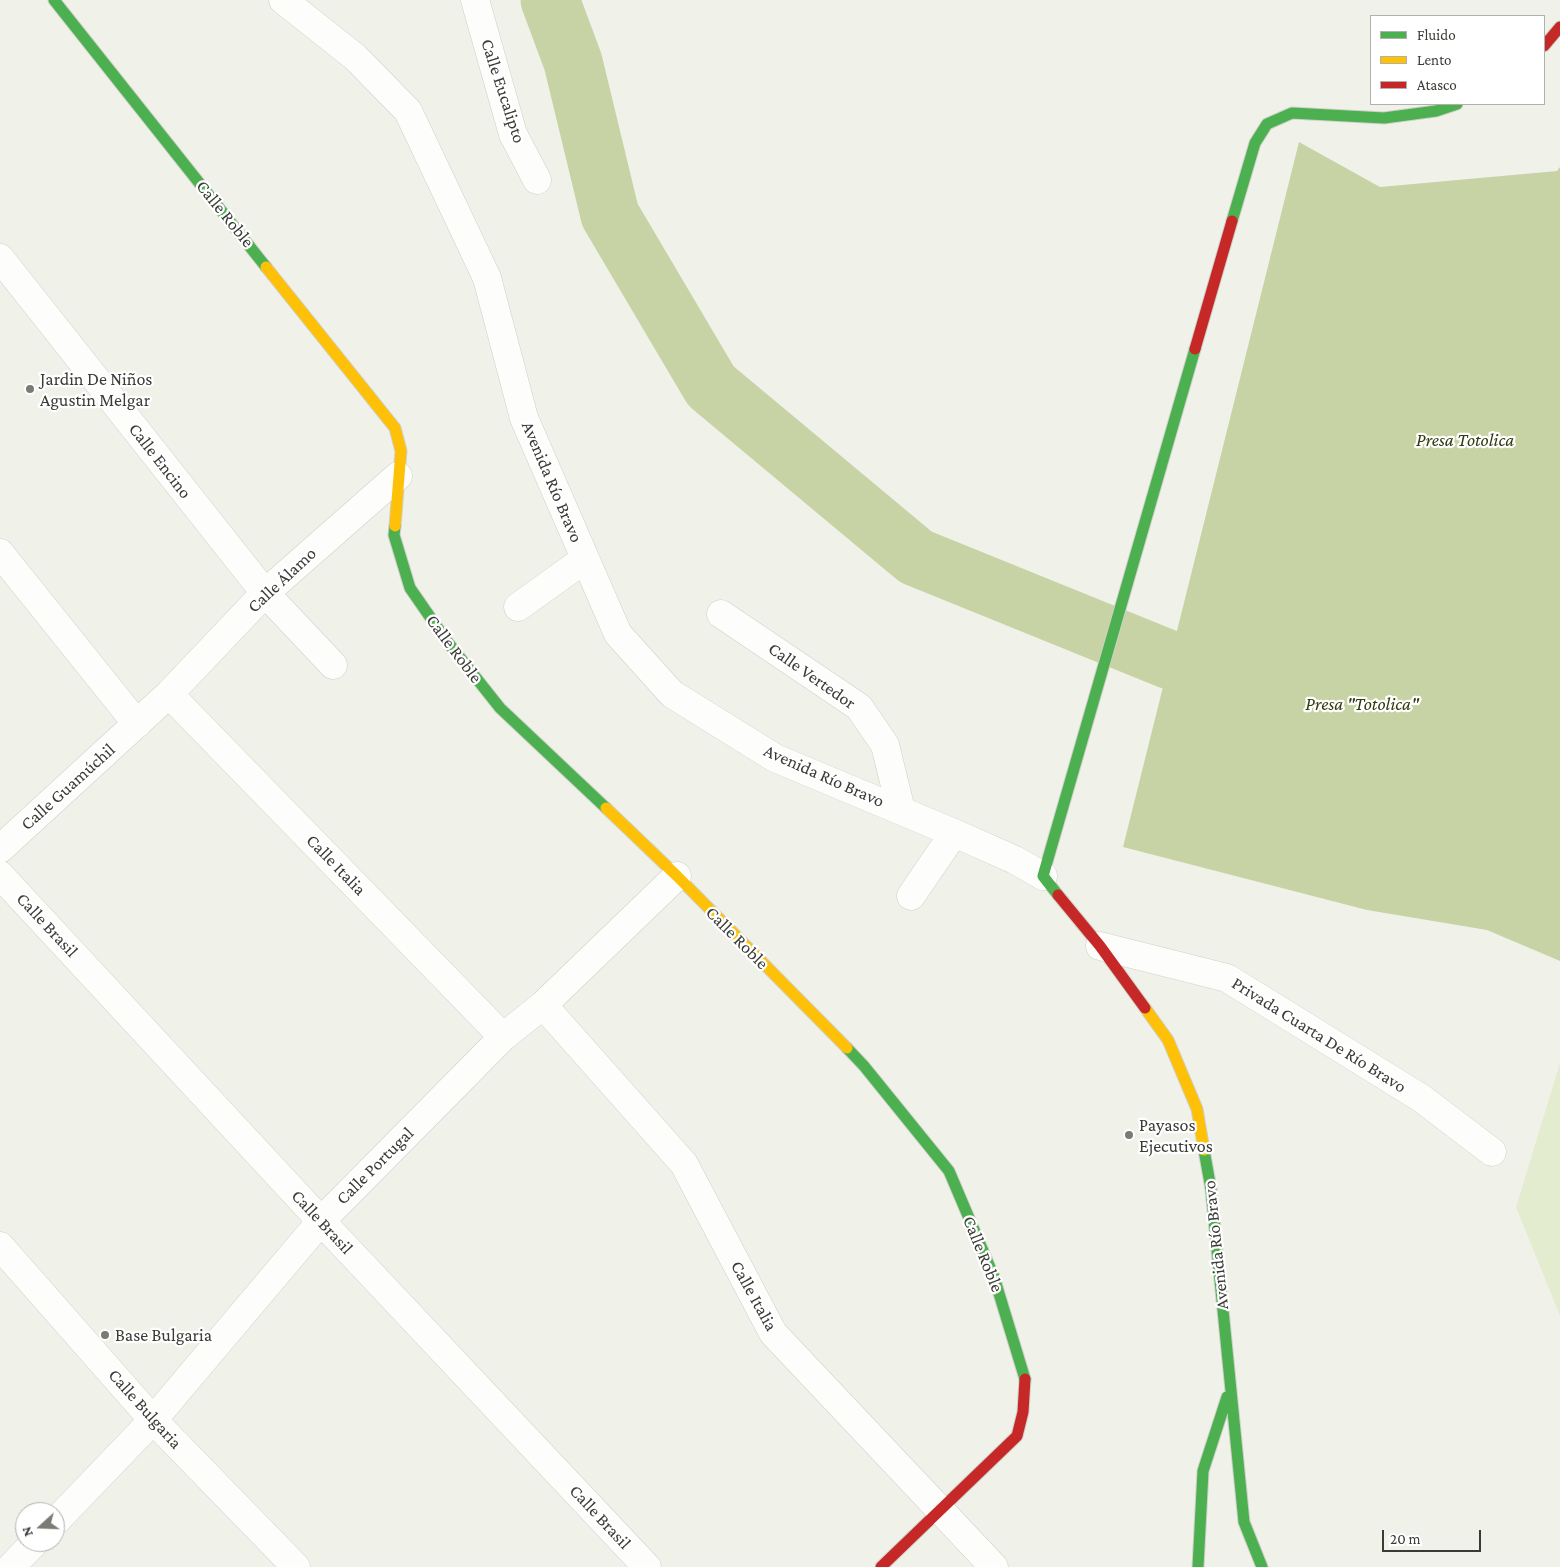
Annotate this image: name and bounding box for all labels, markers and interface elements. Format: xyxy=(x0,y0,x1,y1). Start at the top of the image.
legend xyxy=(1370,15,1545,105)
text: Fluido xyxy=(1417,27,1456,43)
street label: Calle Eucalipto xyxy=(476,36,530,146)
text: Lento xyxy=(1417,52,1451,68)
text: Atasco xyxy=(1417,77,1457,93)
street label: Calle Roble xyxy=(191,176,259,252)
place label: Jardin De Niños Agustin Melgar xyxy=(40,368,152,410)
marker: Jardin De Niños Agustin Melgar xyxy=(24,383,36,395)
street label: Avenida Río Bravo xyxy=(517,418,587,546)
street label: Calle Encino xyxy=(124,419,196,503)
water label: Presa Totolica xyxy=(1416,429,1514,451)
street label: Calle Álamo xyxy=(243,543,321,617)
street label: Calle Roble xyxy=(421,610,487,688)
street label: Calle Vertedor xyxy=(764,638,860,714)
water label: Presa "Totolica" xyxy=(1305,693,1419,715)
street label: Calle Guamúchil xyxy=(16,739,120,835)
street label: Avenida Río Bravo xyxy=(760,740,888,812)
street label: Calle Italia xyxy=(301,830,371,900)
street label: Calle Brasil xyxy=(12,888,82,962)
street label: Calle Roble xyxy=(701,902,773,974)
street label: Privada Cuarta De Río Bravo xyxy=(1228,972,1410,1098)
place label: Payasos Ejecutivos xyxy=(1139,1114,1213,1156)
street label: Calle Portugal xyxy=(332,1123,418,1209)
marker: Payasos Ejecutivos xyxy=(1123,1129,1135,1141)
street label: Avenida Río Bravo xyxy=(1198,1179,1234,1311)
street label: Calle Brasil xyxy=(287,1185,357,1259)
street label: Calle Roble xyxy=(958,1213,1008,1295)
street label: Calle Italia xyxy=(726,1257,782,1335)
place label: Base Bulgaria xyxy=(115,1324,212,1346)
marker: Base Bulgaria xyxy=(99,1329,111,1341)
street label: Calle Bulgaria xyxy=(103,1365,187,1453)
street label: Calle Brasil xyxy=(565,1480,635,1554)
north arrow xyxy=(15,1502,65,1552)
scale bar xyxy=(1385,1520,1484,1552)
text: N xyxy=(18,1525,36,1539)
text: 20 m xyxy=(1390,1531,1421,1547)

